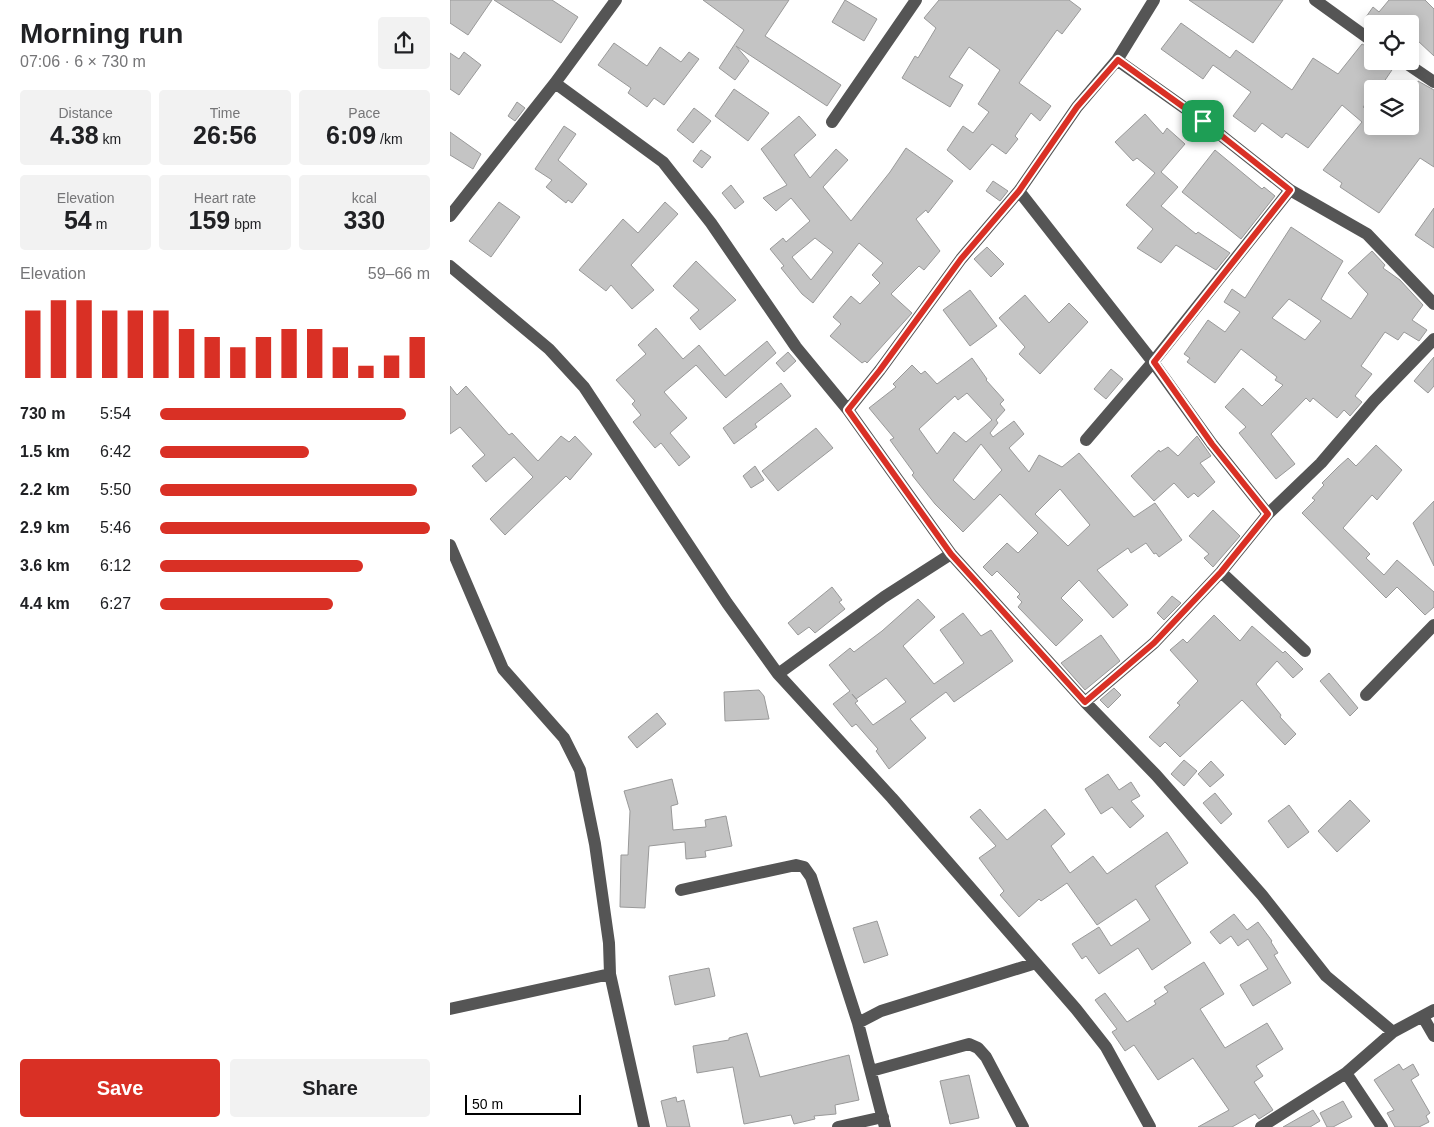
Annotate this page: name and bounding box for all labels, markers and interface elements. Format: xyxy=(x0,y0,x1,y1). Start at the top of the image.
map controls xyxy=(1364,15,1419,135)
button: locate xyxy=(1364,15,1419,70)
button: share xyxy=(378,17,430,69)
text: Morning run xyxy=(20,18,183,49)
text: 07:06 · 6 × 730 m xyxy=(20,53,146,70)
button: layers xyxy=(1364,80,1419,135)
pin xyxy=(1182,100,1224,142)
text: Distance xyxy=(58,105,113,121)
text: Time xyxy=(210,105,240,121)
text: Pace xyxy=(348,105,380,121)
icon: arrive xyxy=(1189,107,1217,135)
text: 4.38 xyxy=(50,121,99,149)
text: 26:56 xyxy=(193,121,257,149)
text: 6:09 xyxy=(326,121,376,149)
text: km xyxy=(99,131,121,147)
text: /km xyxy=(376,131,403,147)
text: Elevation xyxy=(57,190,114,206)
text: Heart rate xyxy=(194,190,256,206)
text: kcal xyxy=(352,190,377,206)
text: 54 xyxy=(64,206,92,234)
text: 159 xyxy=(189,206,230,234)
text: 330 xyxy=(343,206,385,234)
text: m xyxy=(92,216,107,232)
text: bpm xyxy=(230,216,261,232)
text: Elevation xyxy=(20,265,86,282)
text: 59–66 m xyxy=(368,265,430,282)
text: 730 m xyxy=(20,405,65,422)
text: 5:54 xyxy=(100,405,131,422)
text: 1.5 km xyxy=(20,443,70,460)
text: 6:42 xyxy=(100,443,131,460)
text: 2.2 km xyxy=(20,481,70,498)
text: 5:50 xyxy=(100,481,131,498)
text: 2.9 km xyxy=(20,519,70,536)
text: 5:46 xyxy=(100,519,131,536)
text: 3.6 km xyxy=(20,557,70,574)
text: 6:12 xyxy=(100,557,131,574)
text: 4.4 km xyxy=(20,595,70,612)
text: 6:27 xyxy=(100,595,131,612)
button: Save xyxy=(20,1059,220,1117)
button: Share xyxy=(230,1059,430,1117)
scale bar xyxy=(465,1092,581,1115)
text: 50 m xyxy=(472,1096,503,1112)

